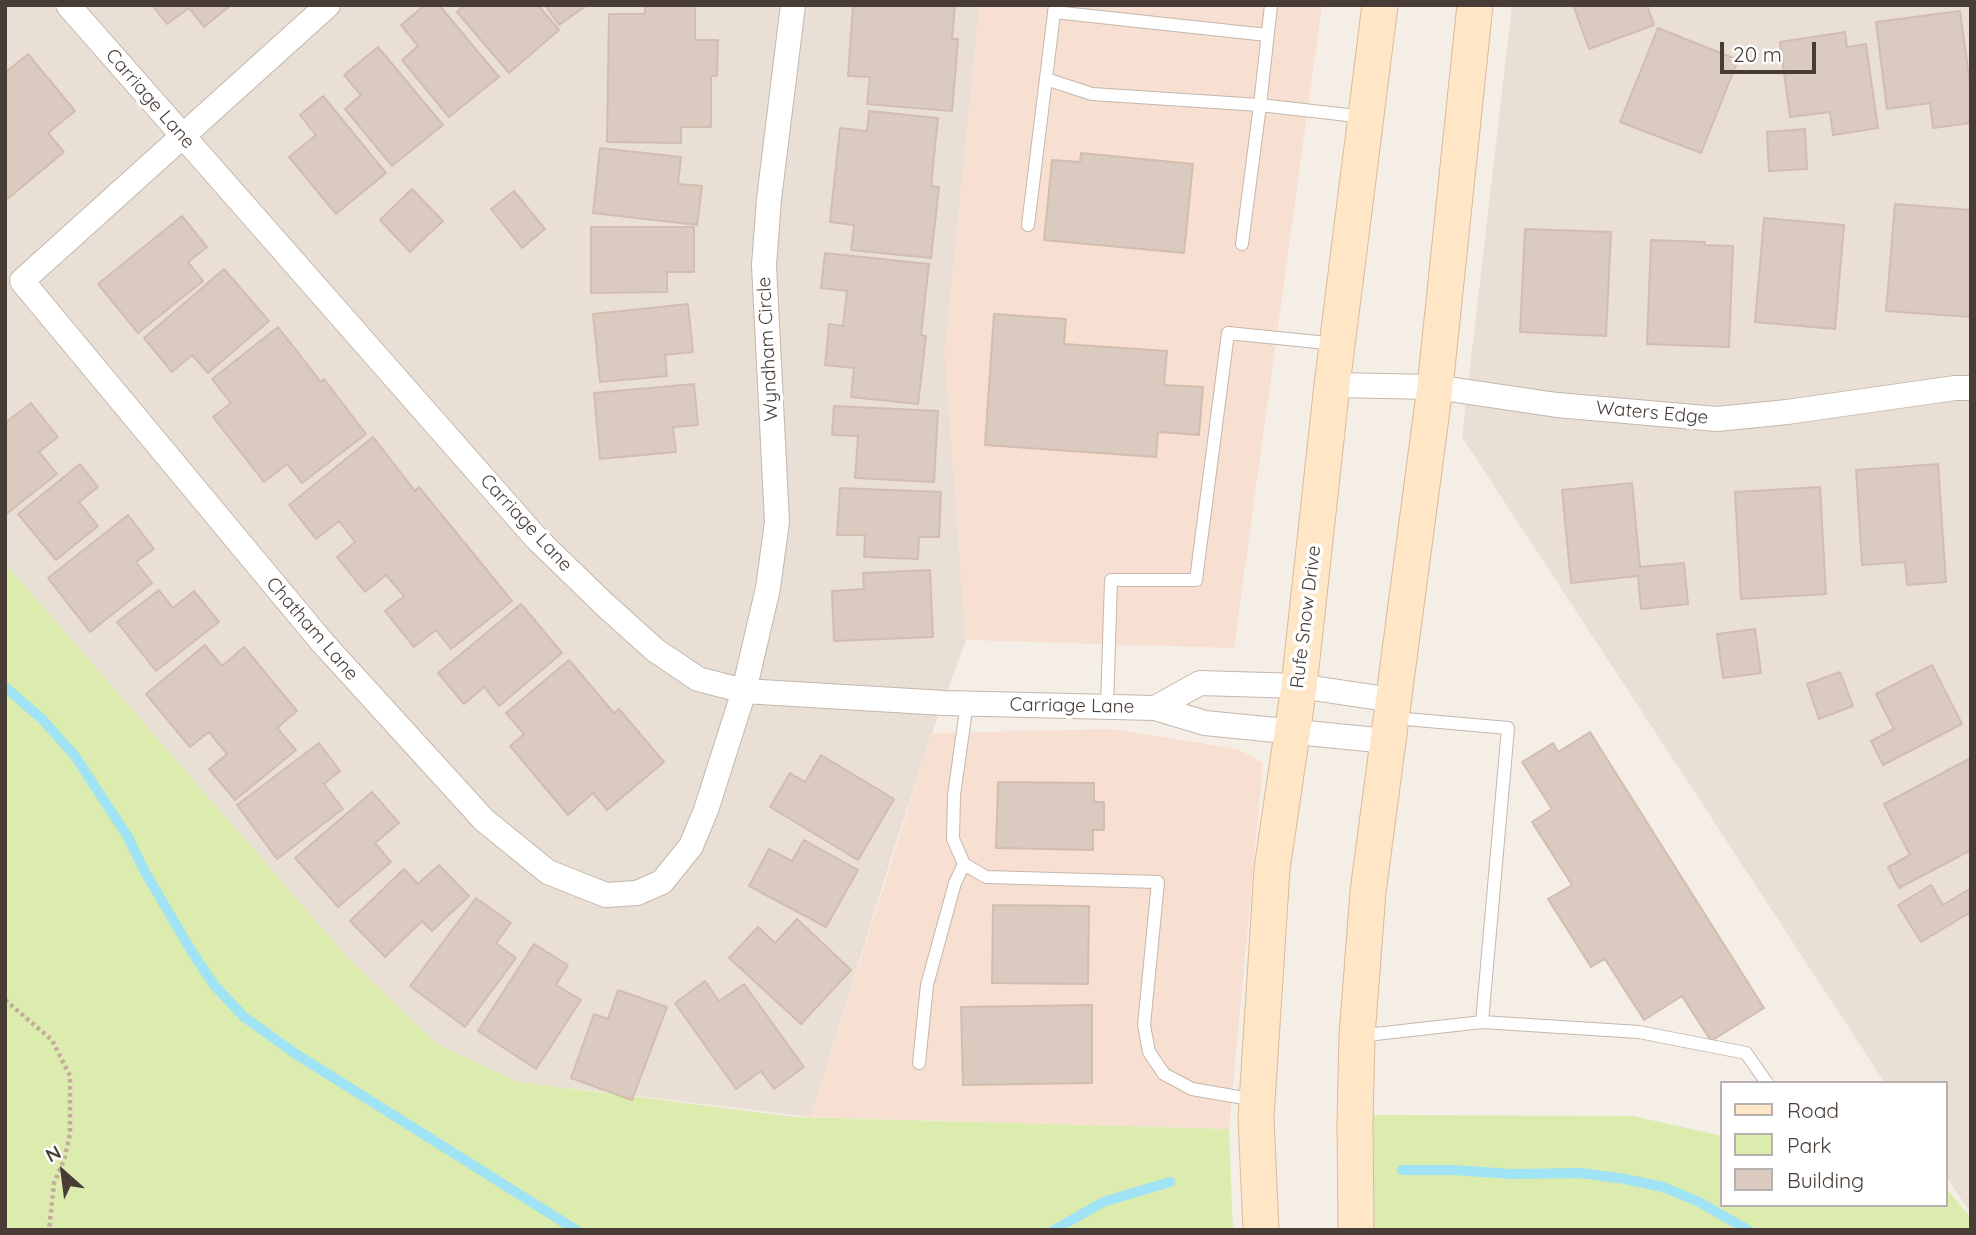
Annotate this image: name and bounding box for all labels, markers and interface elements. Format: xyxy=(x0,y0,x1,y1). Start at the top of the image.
scale bar xyxy=(1724,28,1820,72)
text: 20 m xyxy=(1733,41,1782,67)
street label: Carriage Lane xyxy=(100,44,200,154)
street label: Wyndham Circle xyxy=(753,276,783,422)
street label: Waters Edge xyxy=(1595,397,1709,429)
street label: Carriage Lane xyxy=(475,470,577,576)
street label: Rufe Snow Drive xyxy=(1286,544,1326,690)
street label: Chatham Lane xyxy=(261,573,363,685)
street label: Carriage Lane xyxy=(1009,694,1135,718)
legend xyxy=(1720,1081,1948,1207)
text: Road xyxy=(1787,1097,1839,1123)
text: Park xyxy=(1787,1132,1831,1158)
north arrow xyxy=(28,1137,98,1207)
text: N xyxy=(41,1140,65,1167)
text: Building xyxy=(1787,1167,1864,1193)

